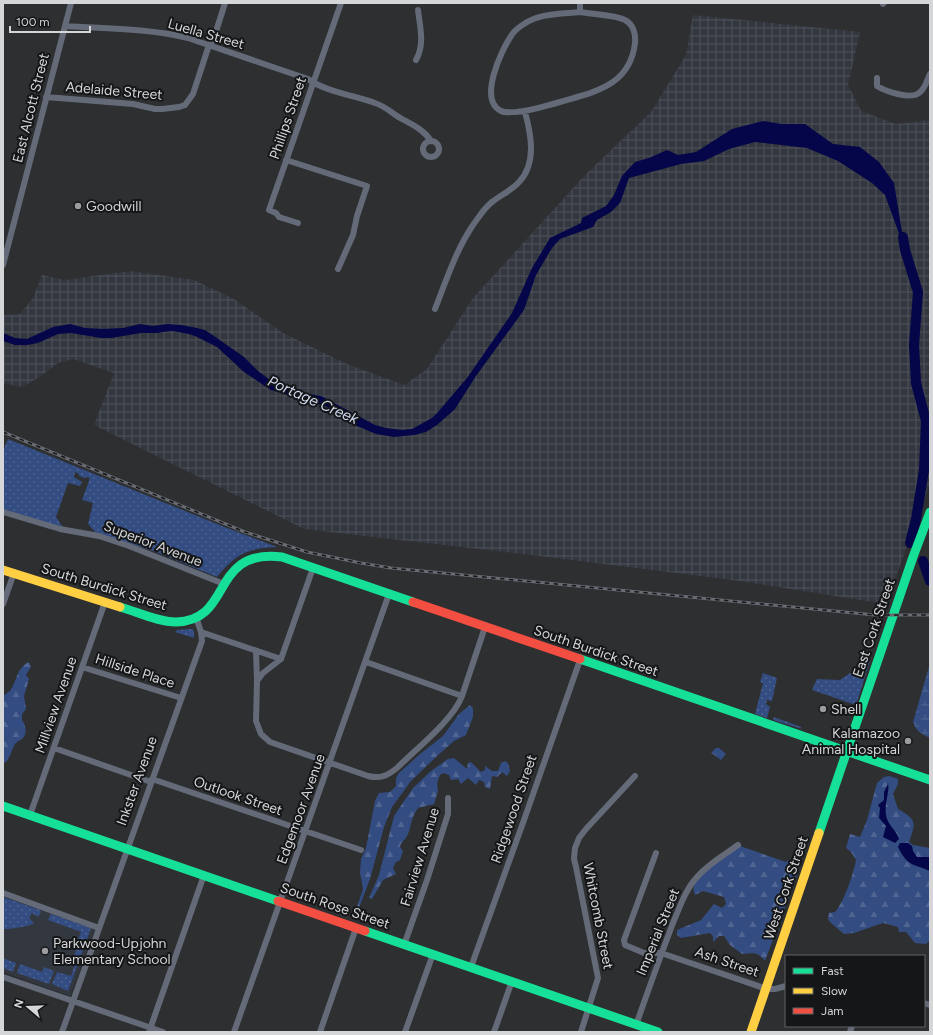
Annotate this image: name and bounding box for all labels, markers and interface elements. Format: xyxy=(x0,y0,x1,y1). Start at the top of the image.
scale bar xyxy=(10,8,90,34)
text: 100 m xyxy=(16,15,50,29)
street label: Luella Street xyxy=(166,15,246,53)
street label: East Alcott Street xyxy=(9,52,53,164)
street label: Phillips Street xyxy=(266,75,310,161)
street label: Adelaide Street xyxy=(65,78,163,104)
place label: Goodwill xyxy=(86,198,141,215)
marker: Goodwill xyxy=(73,201,83,211)
water label: Portage Creek xyxy=(265,372,362,428)
street label: Superior Avenue xyxy=(101,517,205,571)
street label: South Burdick Street xyxy=(39,560,169,614)
street label: East Cork Street xyxy=(849,576,899,680)
street label: South Burdick Street xyxy=(531,622,661,680)
street label: Hillside Place xyxy=(93,650,177,692)
street label: Millview Avenue xyxy=(32,654,81,756)
place label: Shell xyxy=(831,701,861,718)
marker: Shell xyxy=(818,704,828,714)
place label: Kalamazoo Animal Hospital xyxy=(802,725,900,758)
street label: Inkster Avenue xyxy=(113,734,161,828)
marker: Kalamazoo Animal Hospital xyxy=(903,736,913,746)
street label: Edgemoor Avenue xyxy=(273,751,329,866)
street label: Ridgewood Street xyxy=(487,752,541,866)
street label: Outlook Street xyxy=(191,773,285,819)
street label: Fairview Avenue xyxy=(397,805,443,908)
street label: West Cork Street xyxy=(760,834,812,942)
street label: Whitcomb Street xyxy=(579,861,617,971)
street label: South Rose Street xyxy=(278,879,392,933)
street label: Imperial Street xyxy=(633,886,683,978)
place label: Parkwood-Upjohn Elementary School xyxy=(53,935,171,968)
street label: Ash Street xyxy=(693,943,761,981)
marker: Parkwood-Upjohn Elementary School xyxy=(40,946,50,956)
legend xyxy=(785,955,925,1027)
text: Fast xyxy=(821,964,844,978)
text: Slow xyxy=(821,984,848,998)
north arrow xyxy=(8,987,48,1027)
text: N xyxy=(11,998,27,1010)
text: Jam xyxy=(821,1004,844,1018)

